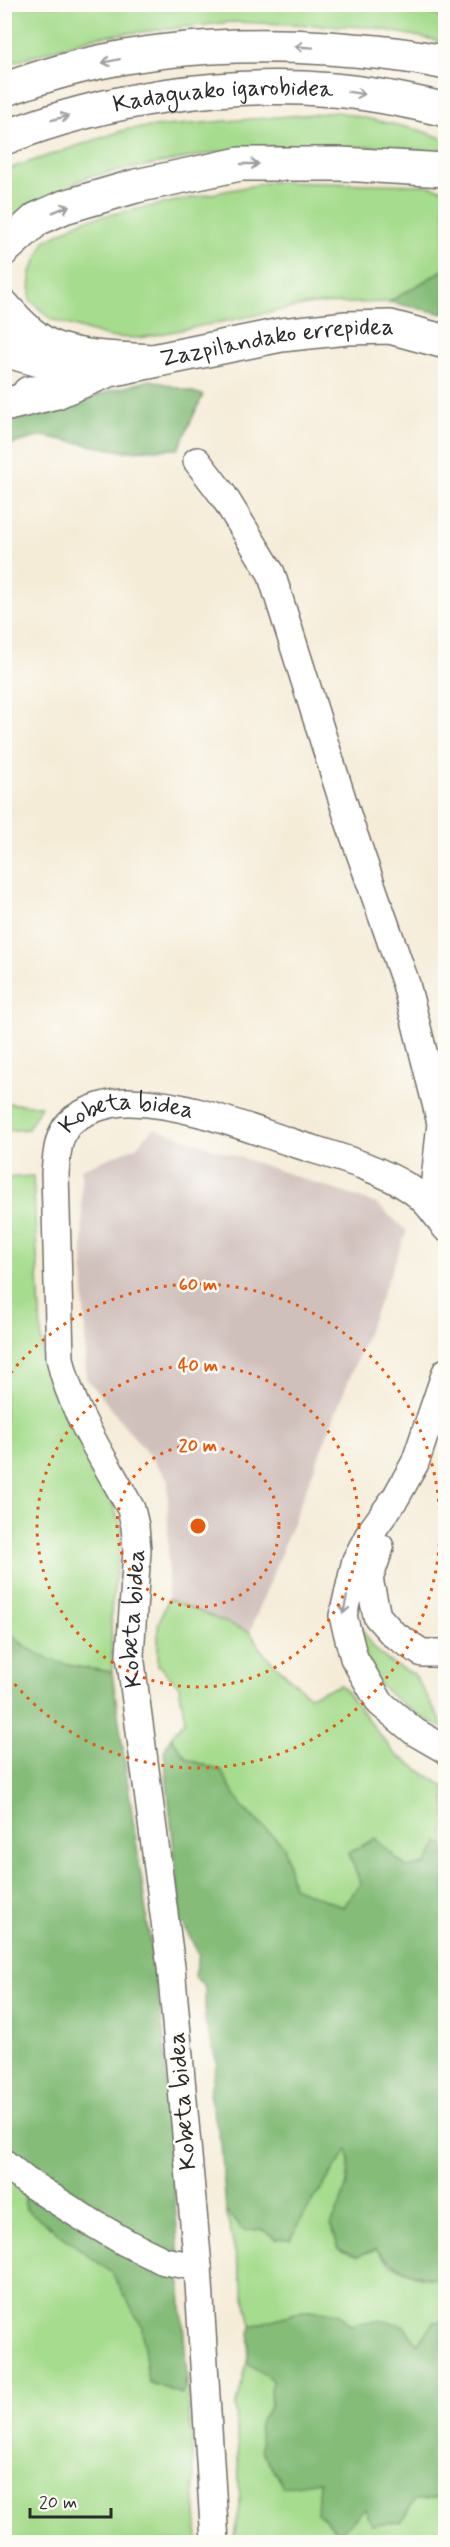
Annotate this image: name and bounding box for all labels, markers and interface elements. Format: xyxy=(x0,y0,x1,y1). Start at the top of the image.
one-way arrow xyxy=(295,41,315,52)
one-way arrow xyxy=(101,56,121,67)
street label: Kadaguako igarobidea xyxy=(110,72,335,120)
one-way arrow xyxy=(346,88,366,99)
one-way arrow xyxy=(50,112,69,124)
one-way arrow xyxy=(240,158,260,170)
one-way arrow xyxy=(51,203,70,214)
street label: Zazpilandako errepidea xyxy=(157,311,394,375)
street label: Kobeta bidea xyxy=(52,1086,197,1140)
text: 60 m xyxy=(179,1273,217,1297)
text: 40 m xyxy=(178,1354,218,1378)
text: 20 m xyxy=(179,1434,217,1458)
centre of rings xyxy=(188,1516,208,1536)
street label: Kobeta bidea xyxy=(114,1548,153,1690)
one-way arrow xyxy=(339,1595,350,1614)
street label: Kobeta bidea xyxy=(162,2031,204,2171)
scale bar xyxy=(30,2481,111,2519)
text: 20 m xyxy=(39,2491,77,2515)

